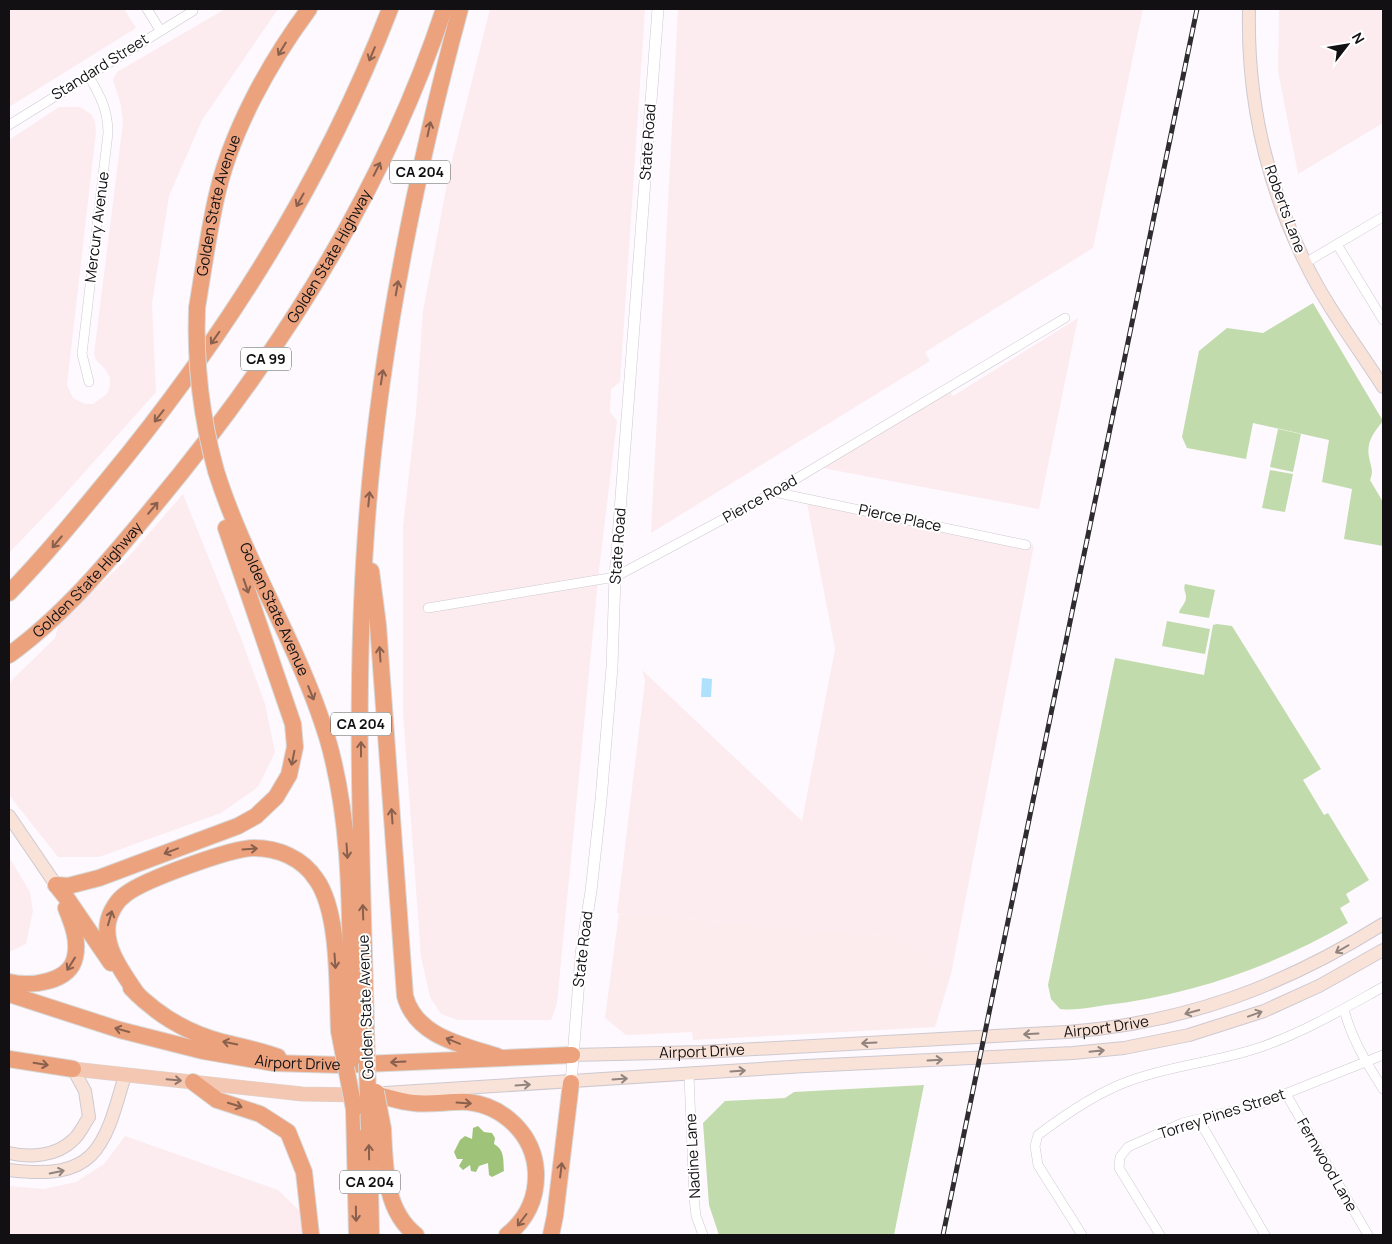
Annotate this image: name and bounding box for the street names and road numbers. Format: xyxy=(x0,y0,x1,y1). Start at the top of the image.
street label: Standard Street xyxy=(47,28,152,105)
street label: State Road xyxy=(634,103,661,181)
street label: Golden State Avenue xyxy=(191,131,246,277)
road number: CA 204 xyxy=(390,160,450,183)
street label: Roberts Lane xyxy=(1260,162,1311,256)
street label: Mercury Avenue xyxy=(79,170,114,284)
street label: Golden State Highway xyxy=(281,185,376,327)
road number: CA 99 xyxy=(241,348,291,370)
street label: Pierce Road xyxy=(719,470,801,528)
street label: Pierce Place xyxy=(857,498,944,537)
street label: State Road xyxy=(604,507,631,585)
street label: Golden State Highway xyxy=(28,517,147,642)
street label: Golden State Avenue xyxy=(235,539,314,679)
road number: CA 204 xyxy=(331,712,391,736)
street label: State Road xyxy=(567,910,598,988)
street label: Golden State Avenue xyxy=(352,934,379,1080)
street label: Airport Drive xyxy=(1063,1010,1151,1042)
street label: Airport Drive xyxy=(659,1039,746,1063)
street label: Airport Drive xyxy=(253,1049,341,1075)
street label: Torrey Pines Street xyxy=(1156,1083,1288,1144)
street label: Nadine Lane xyxy=(680,1113,705,1199)
street label: Fernwood Lane xyxy=(1292,1114,1363,1216)
road number: CA 204 xyxy=(340,1170,400,1194)

